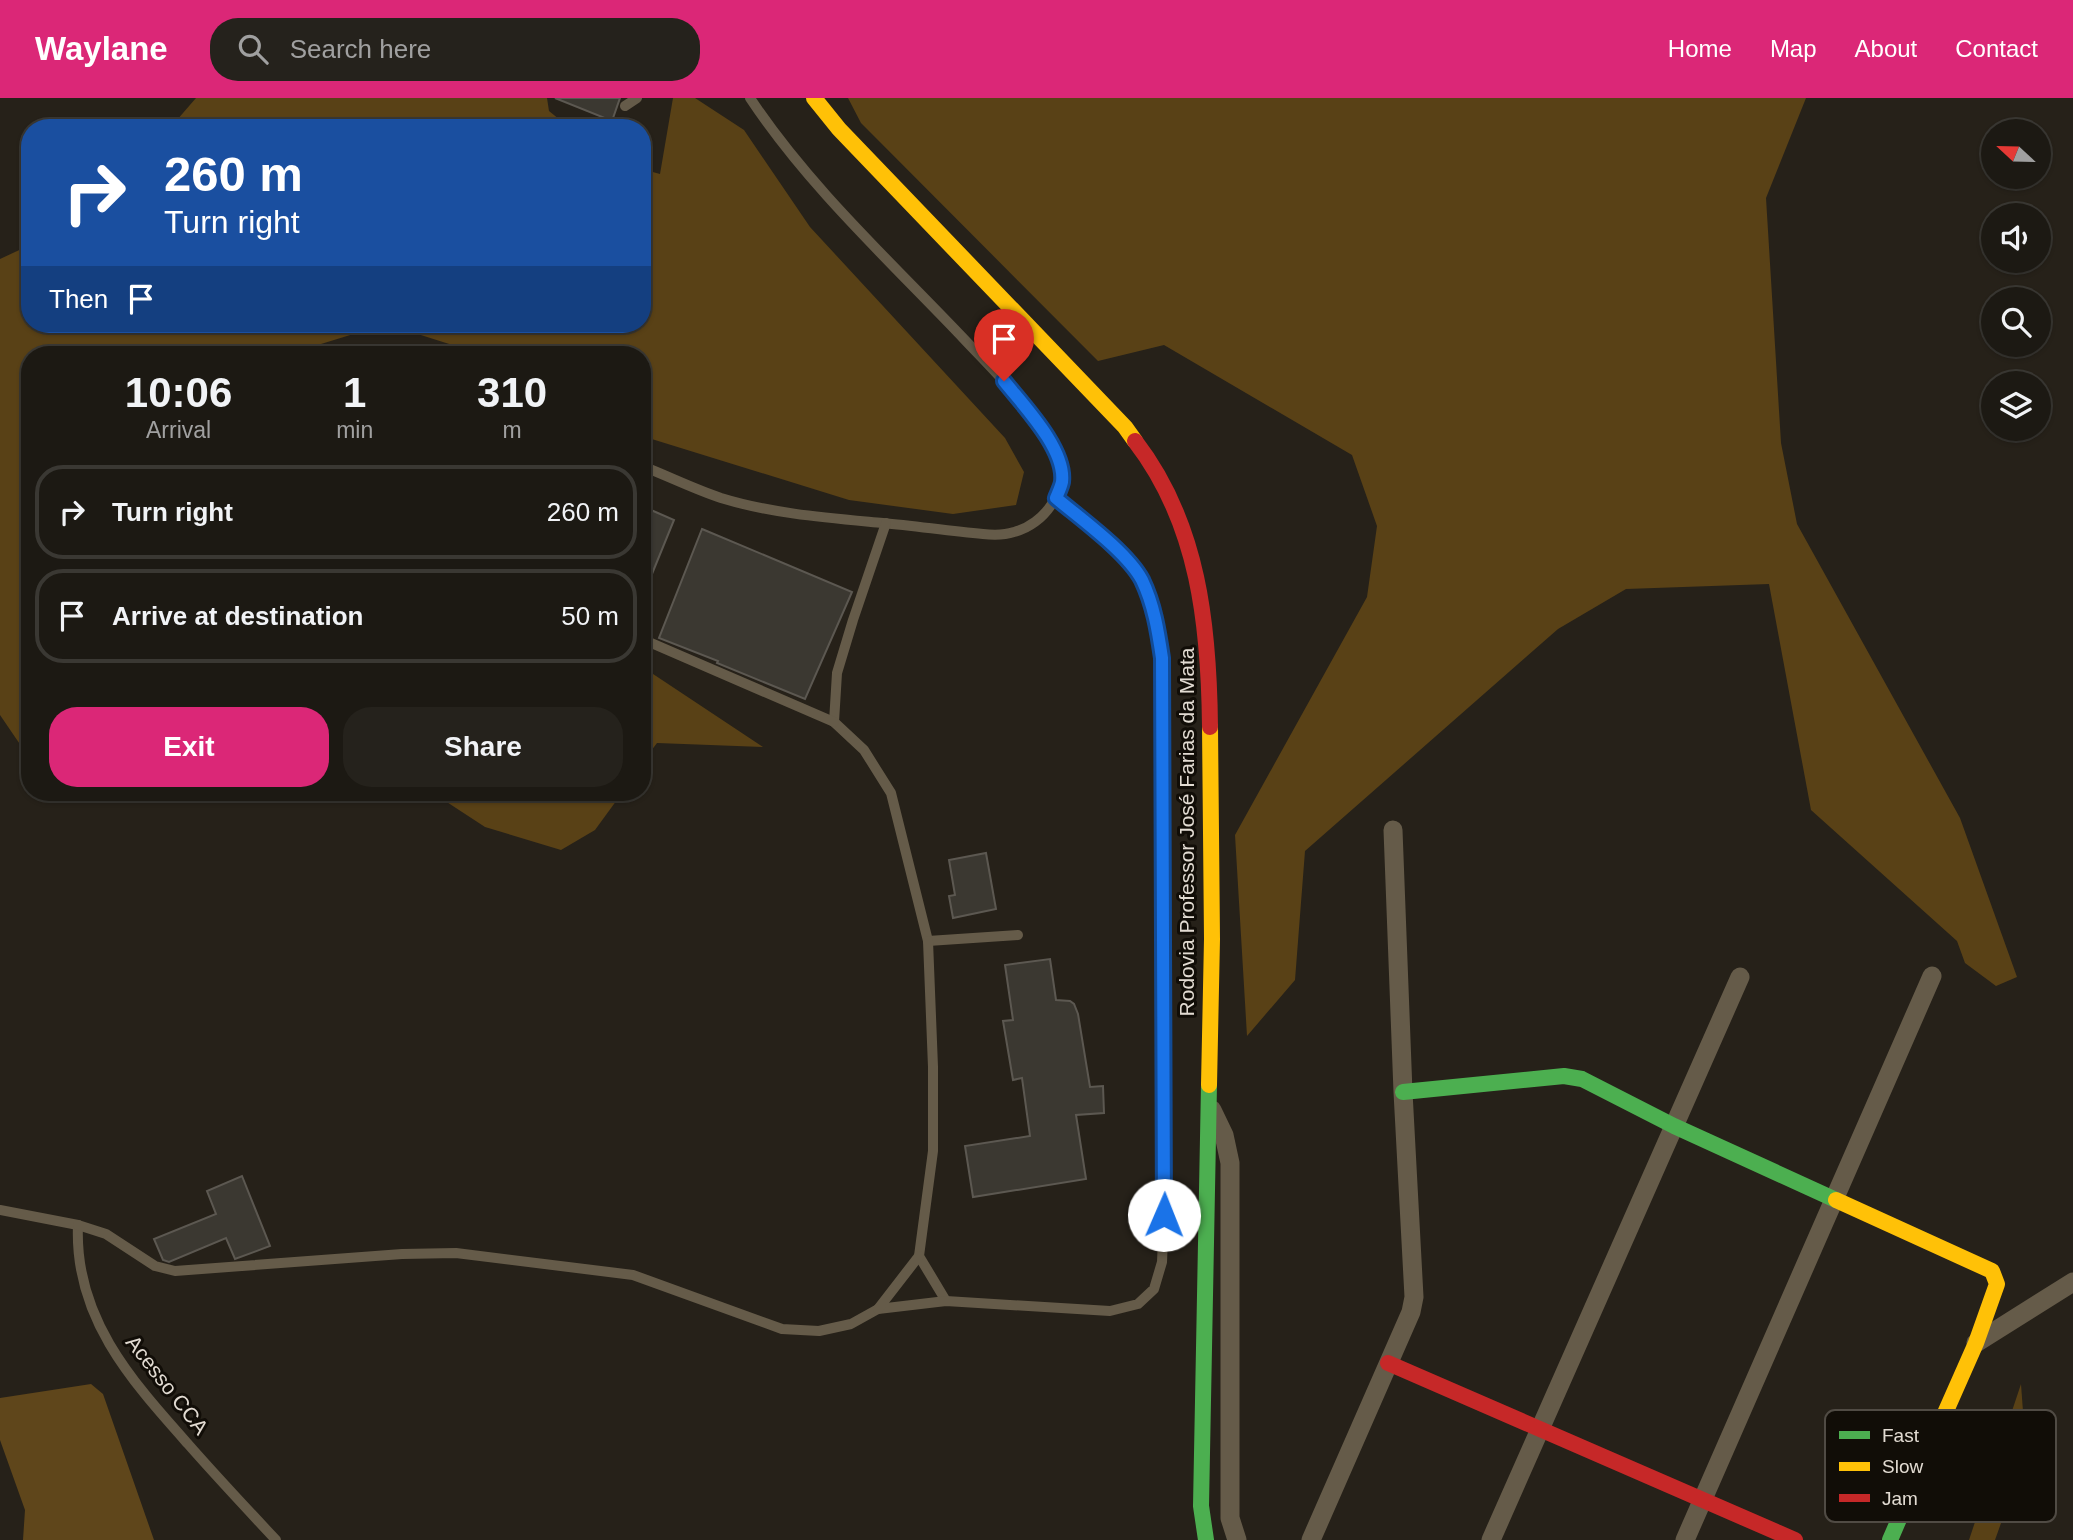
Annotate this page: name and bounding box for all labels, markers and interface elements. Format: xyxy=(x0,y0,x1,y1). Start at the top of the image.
search box xyxy=(210,18,700,81)
text: Waylane xyxy=(35,30,168,67)
icon: search xyxy=(234,30,272,68)
text: Search here xyxy=(290,34,431,64)
text: Home xyxy=(1668,35,1732,62)
text: Map xyxy=(1770,35,1817,62)
text: About xyxy=(1855,35,1917,62)
text: Contact xyxy=(1955,35,2038,62)
north arrow xyxy=(1981,119,2051,189)
map controls xyxy=(1981,119,2051,441)
icon: right xyxy=(49,147,140,238)
text: 260 m xyxy=(164,147,303,201)
button: sound xyxy=(1981,203,2051,273)
text: Turn right xyxy=(164,204,300,240)
icon: arrive xyxy=(122,280,160,318)
text: Then xyxy=(49,284,108,314)
button: search xyxy=(1981,287,2051,357)
pin xyxy=(974,309,1034,381)
icon: arrive xyxy=(985,320,1023,358)
text: 10:06 xyxy=(125,369,232,416)
text: 1 xyxy=(343,369,366,416)
text: 310 xyxy=(477,369,547,416)
button: layers xyxy=(1981,371,2051,441)
text: Arrival xyxy=(146,417,211,443)
text: min xyxy=(336,417,373,443)
text: m xyxy=(503,417,522,443)
icon: right xyxy=(53,493,91,531)
text: Turn right xyxy=(112,497,233,527)
text: 260 m xyxy=(547,497,619,527)
icon: arrive xyxy=(53,597,91,635)
text: Arrive at destination xyxy=(112,601,363,631)
text: 50 m xyxy=(561,601,619,631)
street label: Rodovia Professor José Farias da Mata xyxy=(1175,647,1198,1016)
button: Exit xyxy=(49,707,329,787)
button: Share xyxy=(343,707,623,787)
position arrow xyxy=(1127,1178,1201,1252)
street label: Acesso CCA xyxy=(122,1331,213,1439)
legend xyxy=(1825,1410,2056,1522)
text: Fast xyxy=(1882,1425,1920,1446)
text: Slow xyxy=(1882,1456,1923,1477)
text: Jam xyxy=(1882,1488,1918,1509)

